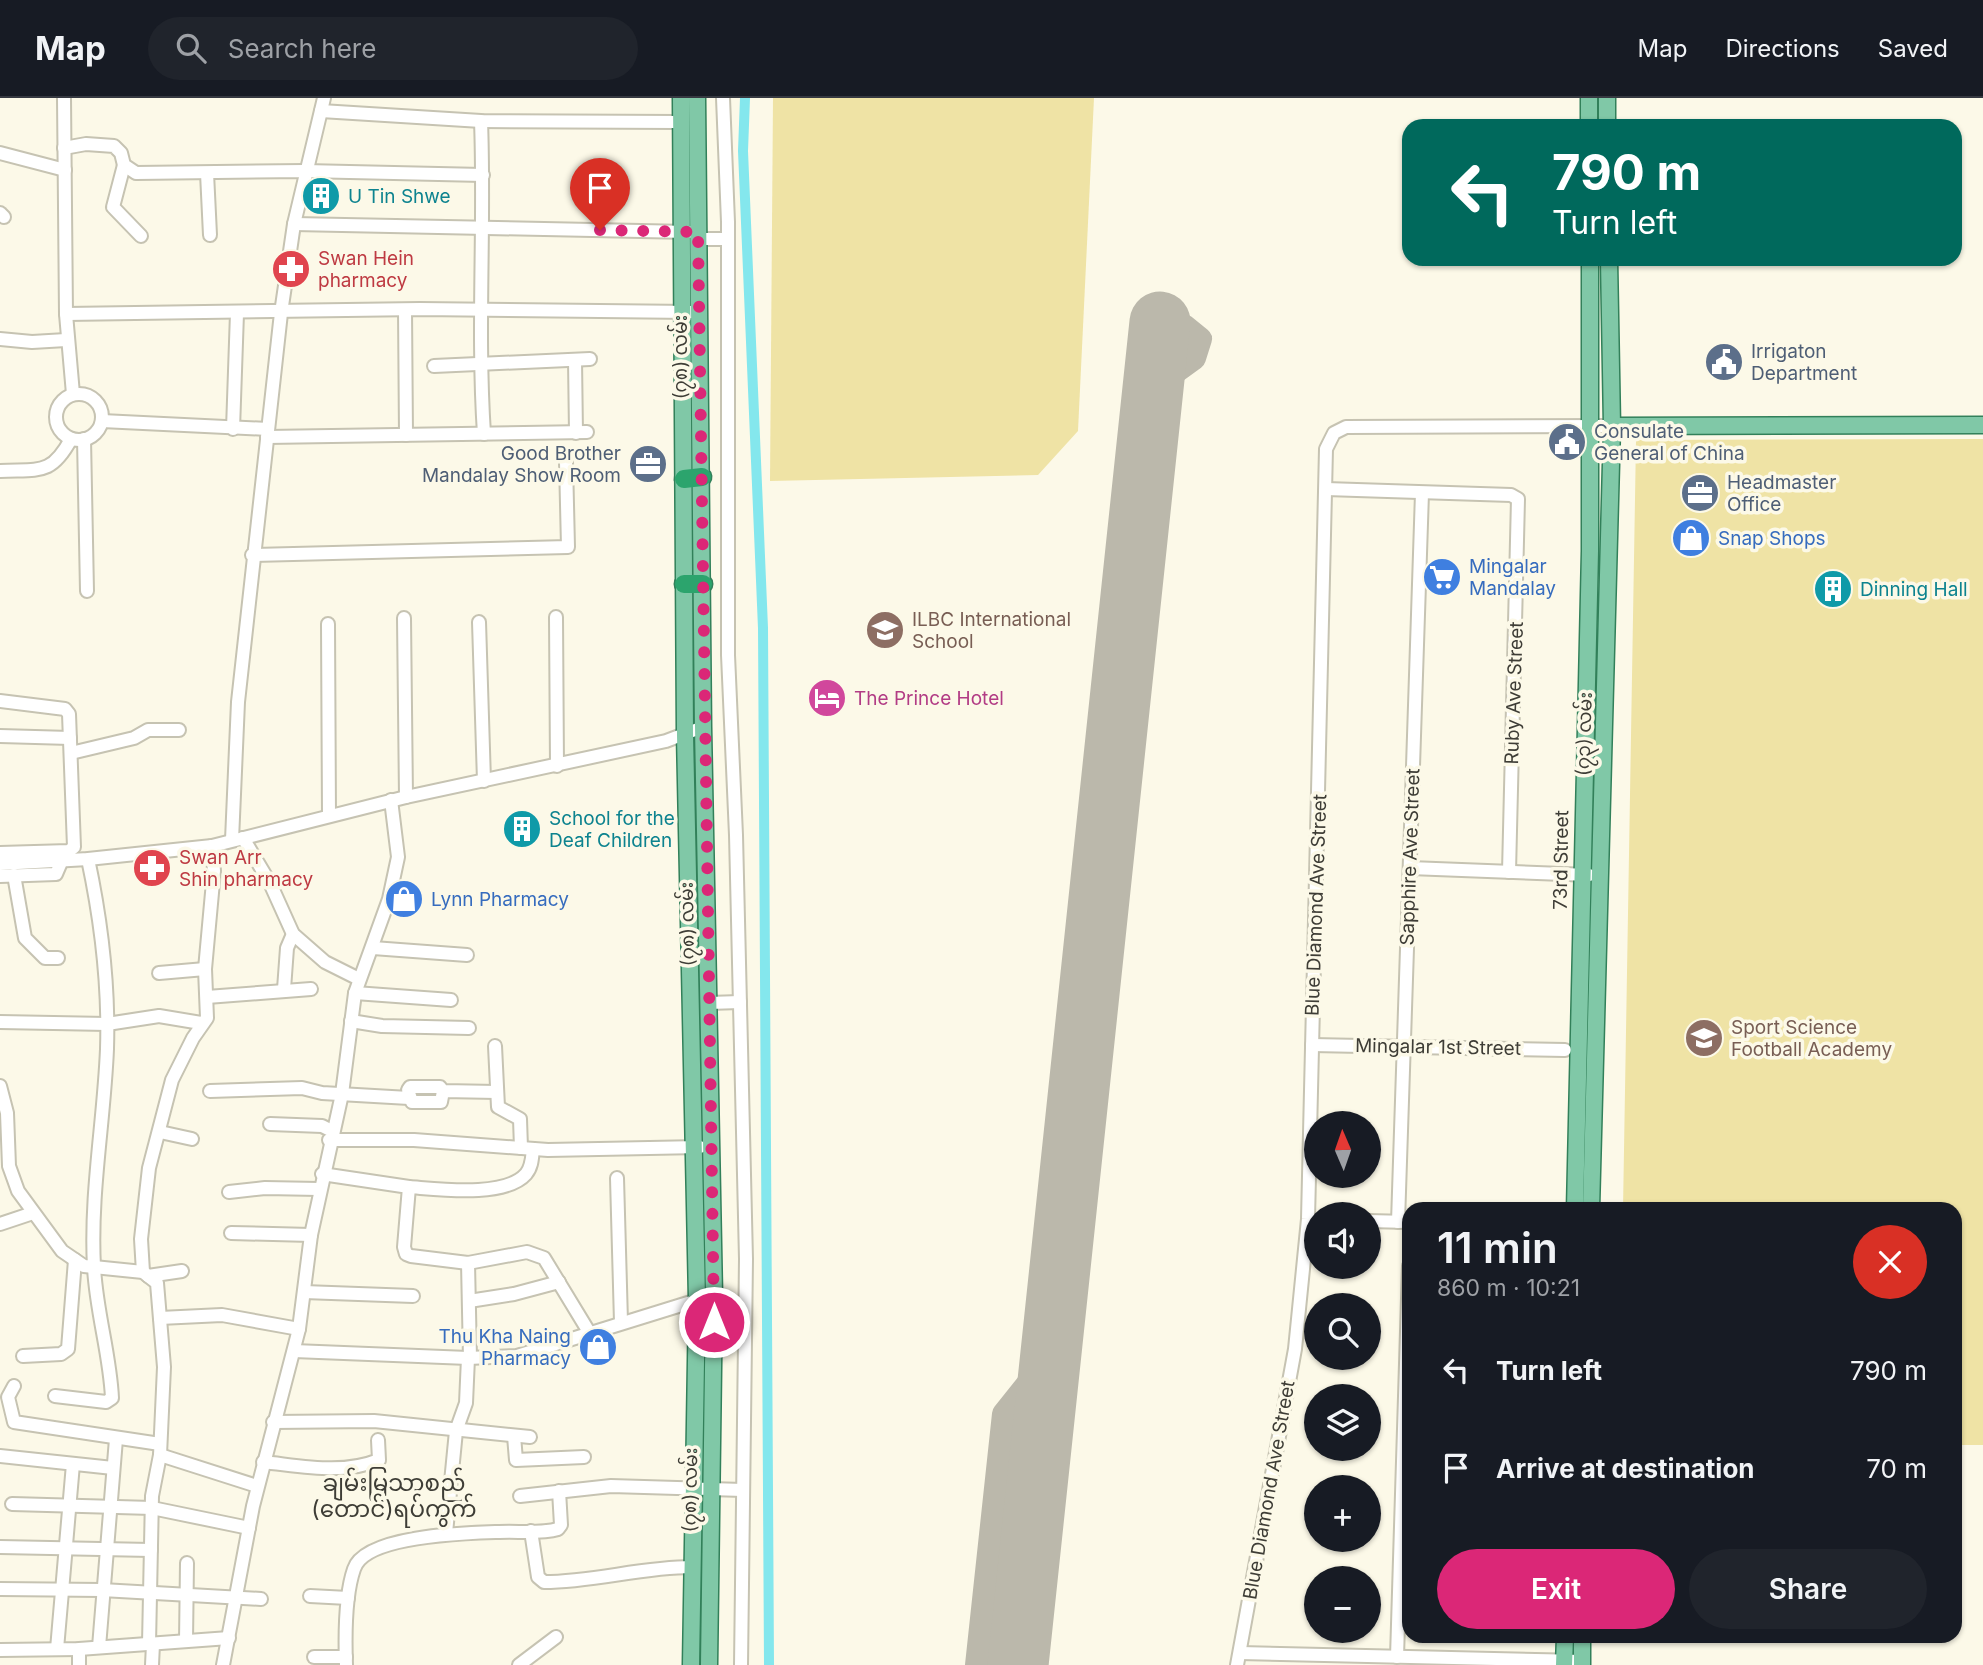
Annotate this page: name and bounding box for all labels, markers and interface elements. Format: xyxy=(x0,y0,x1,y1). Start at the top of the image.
search box xyxy=(148,17,638,80)
text: Map xyxy=(35,28,106,68)
icon: search xyxy=(172,29,210,67)
text: Search here xyxy=(228,33,376,64)
text: Map xyxy=(1638,34,1687,63)
text: Directions xyxy=(1725,34,1840,63)
text: Saved xyxy=(1878,34,1948,63)
text: 790 m xyxy=(1552,143,1701,202)
icon: left xyxy=(1437,147,1528,238)
pin xyxy=(570,158,630,230)
icon: arrive xyxy=(581,169,619,207)
building icon: U Tin Shwe xyxy=(300,175,342,217)
place label: U Tin Shwe xyxy=(348,185,451,208)
text: Turn left xyxy=(1552,203,1677,242)
place label: Swan Hein pharmacy xyxy=(318,247,414,292)
pharmacy icon: Swan Hein pharmacy xyxy=(270,248,312,290)
street label: (၇၈) လမ်း xyxy=(666,315,696,399)
place label: Irrigaton Department xyxy=(1751,340,1857,385)
public building icon: Irrigaton Department xyxy=(1703,341,1745,383)
place label: Consulate General of China xyxy=(1594,420,1745,465)
public building icon: Consulate General of China xyxy=(1546,421,1588,463)
place label: Good Brother Mandalay Show Room xyxy=(422,442,621,487)
office icon: Good Brother Mandalay Show Room xyxy=(627,443,669,485)
place label: Headmaster Office xyxy=(1727,471,1836,516)
office icon: Headmaster Office xyxy=(1679,472,1721,514)
shop icon: Snap Shops xyxy=(1670,517,1712,559)
place label: Snap Shops xyxy=(1718,527,1826,550)
place label: Mingalar Mandalay xyxy=(1469,555,1556,600)
supermarket icon: Mingalar Mandalay xyxy=(1421,556,1463,598)
building icon: Dinning Hall xyxy=(1812,568,1854,610)
place label: Dinning Hall xyxy=(1860,578,1968,601)
place label: ILBC International School xyxy=(912,608,1071,653)
school or university icon: ILBC International School xyxy=(864,609,906,651)
street label: Ruby Ave Street xyxy=(1500,621,1528,765)
hotel icon: The Prince Hotel xyxy=(806,677,848,719)
place label: The Prince Hotel xyxy=(854,687,1004,710)
street label: (၇၃) လမ်း xyxy=(1568,691,1601,777)
street label: Sapphire Ave Street xyxy=(1395,768,1425,946)
street label: Blue Diamond Ave Street xyxy=(1301,794,1331,1016)
place label: School for the Deaf Children xyxy=(549,807,675,852)
building icon: School for the Deaf Children xyxy=(501,808,543,850)
street label: 73rd Street xyxy=(1549,810,1573,910)
place label: Swan Arr Shin pharmacy xyxy=(179,846,313,891)
pharmacy icon: Swan Arr Shin pharmacy xyxy=(131,847,173,889)
shop icon: Lynn Pharmacy xyxy=(383,878,425,920)
street label: (၇၈) လမ်း xyxy=(672,881,703,967)
place label: Lynn Pharmacy xyxy=(431,888,569,911)
place label: Sport Science Football Academy xyxy=(1731,1016,1892,1061)
school or university icon: Sport Science Football Academy xyxy=(1683,1017,1725,1059)
street label: Mingalar 1st Street xyxy=(1355,1034,1521,1060)
north arrow xyxy=(1304,1111,1381,1188)
map controls xyxy=(1304,1111,1381,1643)
button: sound xyxy=(1304,1202,1381,1279)
text: 11 min xyxy=(1437,1222,1558,1273)
button: close xyxy=(1853,1225,1927,1299)
text: 860 m · 10:21 xyxy=(1437,1274,1580,1302)
position arrow xyxy=(677,1285,751,1359)
button: search xyxy=(1304,1293,1381,1370)
place label: Thu Kha Naing Pharmacy xyxy=(438,1325,571,1370)
shop icon: Thu Kha Naing Pharmacy xyxy=(577,1326,619,1368)
icon: left xyxy=(1437,1351,1475,1389)
text: Turn left xyxy=(1496,1355,1602,1386)
text: 790 m xyxy=(1850,1355,1927,1386)
street label: Blue Diamond Ave Street xyxy=(1238,1379,1300,1601)
button: layers xyxy=(1304,1384,1381,1461)
street label: (၇၈) လမ်း xyxy=(675,1447,706,1533)
icon: arrive xyxy=(1437,1449,1475,1487)
text: Arrive at destination xyxy=(1496,1453,1755,1484)
text: 70 m xyxy=(1866,1453,1927,1484)
district label: ချမ်းမြသာစည် (တောင်)ရပ်ကွက် xyxy=(311,1467,477,1528)
button: + xyxy=(1304,1475,1381,1552)
button: Exit xyxy=(1437,1549,1675,1629)
button: Share xyxy=(1689,1549,1927,1629)
button: − xyxy=(1304,1566,1381,1643)

